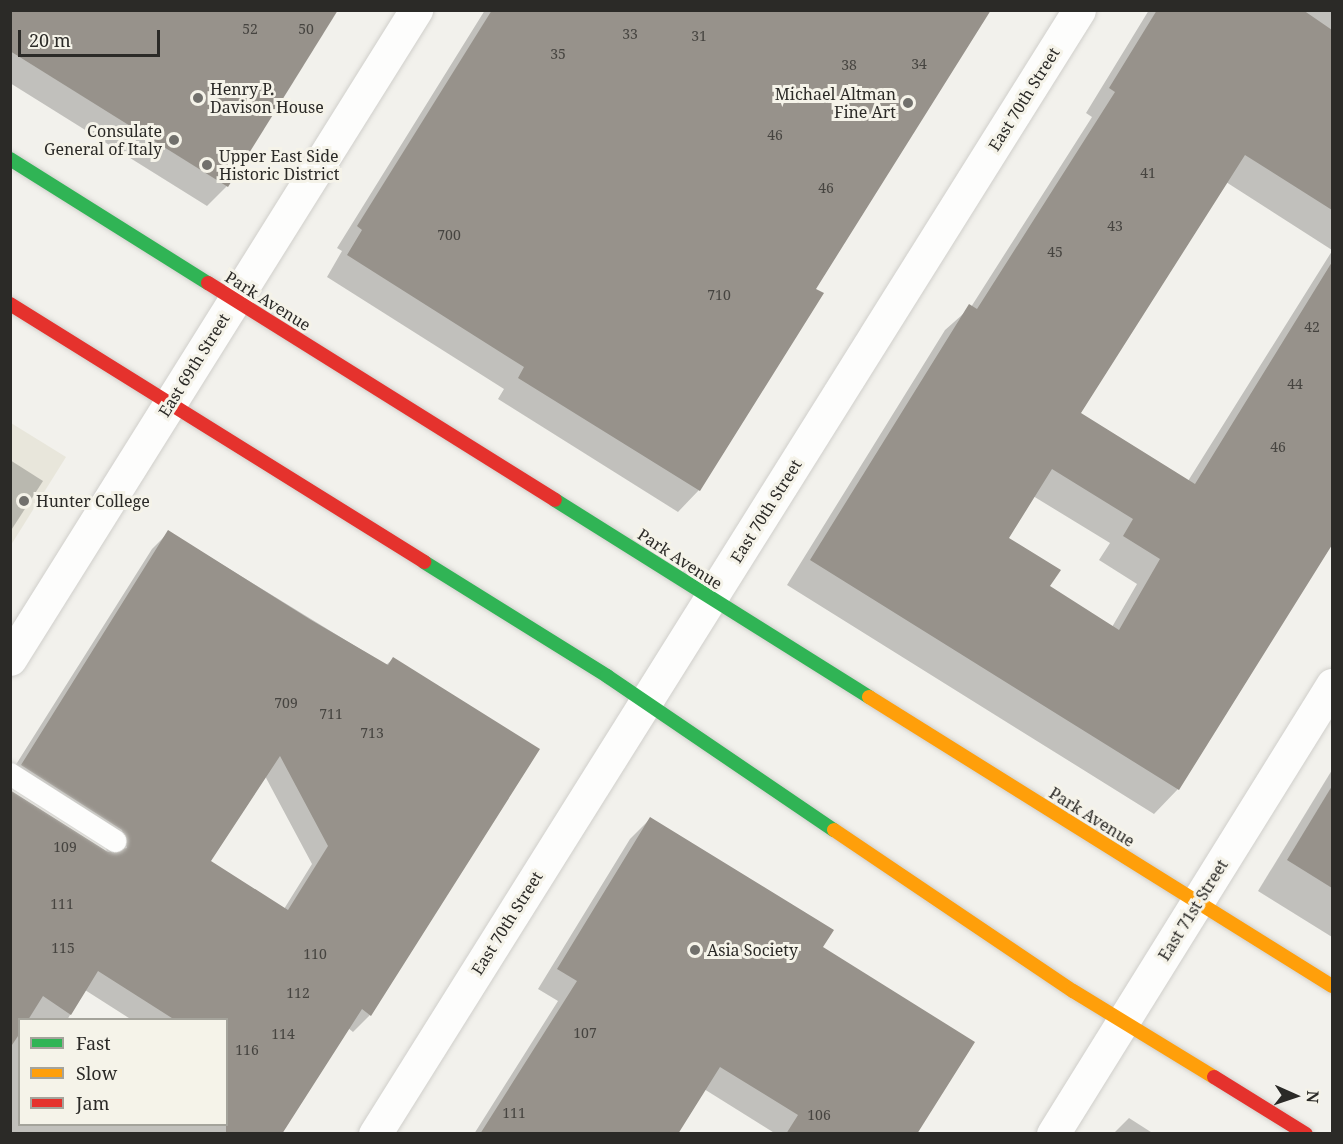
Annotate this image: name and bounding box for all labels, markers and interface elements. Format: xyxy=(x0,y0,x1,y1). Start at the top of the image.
scale bar xyxy=(21,18,164,56)
house number: 52 xyxy=(242,21,258,37)
house number: 50 xyxy=(298,21,314,37)
house number: 33 xyxy=(622,26,638,42)
text: 20 m xyxy=(29,28,71,52)
house number: 31 xyxy=(691,28,707,44)
street label: East 70th Street xyxy=(984,44,1064,154)
house number: 35 xyxy=(550,46,566,62)
house number: 34 xyxy=(911,56,927,72)
house number: 38 xyxy=(841,57,857,73)
place label: Henry P. Davison House xyxy=(210,79,324,117)
place label: Michael Altman Fine Art xyxy=(775,84,896,122)
marker: Henry P. Davison House xyxy=(191,91,205,105)
marker: Michael Altman Fine Art xyxy=(901,96,915,110)
place label: Consulate General of Italy xyxy=(44,121,162,159)
house number: 46 xyxy=(767,127,783,143)
marker: Consulate General of Italy xyxy=(167,133,181,147)
place label: Upper East Side Historic District xyxy=(219,146,339,184)
marker: Upper East Side Historic District xyxy=(200,158,214,172)
house number: 41 xyxy=(1140,165,1156,181)
house number: 46 xyxy=(818,180,834,196)
house number: 43 xyxy=(1107,218,1123,234)
house number: 700 xyxy=(437,227,461,243)
house number: 45 xyxy=(1047,244,1063,260)
street label: Park Avenue xyxy=(222,267,314,335)
house number: 710 xyxy=(707,287,731,303)
street label: East 69th Street xyxy=(154,310,234,420)
house number: 42 xyxy=(1304,319,1320,335)
house number: 44 xyxy=(1287,376,1303,392)
house number: 46 xyxy=(1270,439,1286,455)
street label: East 70th Street xyxy=(726,456,806,566)
place label: Hunter College xyxy=(36,491,150,511)
marker: Hunter College xyxy=(17,494,31,508)
street label: Park Avenue xyxy=(634,525,726,593)
house number: 709 xyxy=(274,695,298,711)
house number: 711 xyxy=(319,706,343,722)
house number: 713 xyxy=(360,725,384,741)
street label: Park Avenue xyxy=(1046,783,1138,851)
house number: 109 xyxy=(53,839,77,855)
street label: East 71st Street xyxy=(1154,856,1232,964)
street label: East 70th Street xyxy=(467,868,547,978)
house number: 111 xyxy=(50,896,74,912)
house number: 115 xyxy=(51,940,75,956)
place label: Asia Society xyxy=(707,940,798,960)
marker: Asia Society xyxy=(688,943,702,957)
house number: 110 xyxy=(303,946,327,962)
house number: 112 xyxy=(286,985,310,1001)
legend xyxy=(18,1018,228,1126)
house number: 107 xyxy=(573,1025,597,1041)
house number: 114 xyxy=(271,1026,295,1042)
text: Fast xyxy=(76,1031,111,1055)
house number: 116 xyxy=(235,1042,259,1058)
text: Slow xyxy=(76,1061,117,1085)
north arrow xyxy=(1265,1066,1325,1126)
text: N xyxy=(1302,1090,1324,1104)
text: Jam xyxy=(76,1091,110,1115)
house number: 111 xyxy=(502,1105,526,1121)
house number: 106 xyxy=(807,1107,831,1123)

